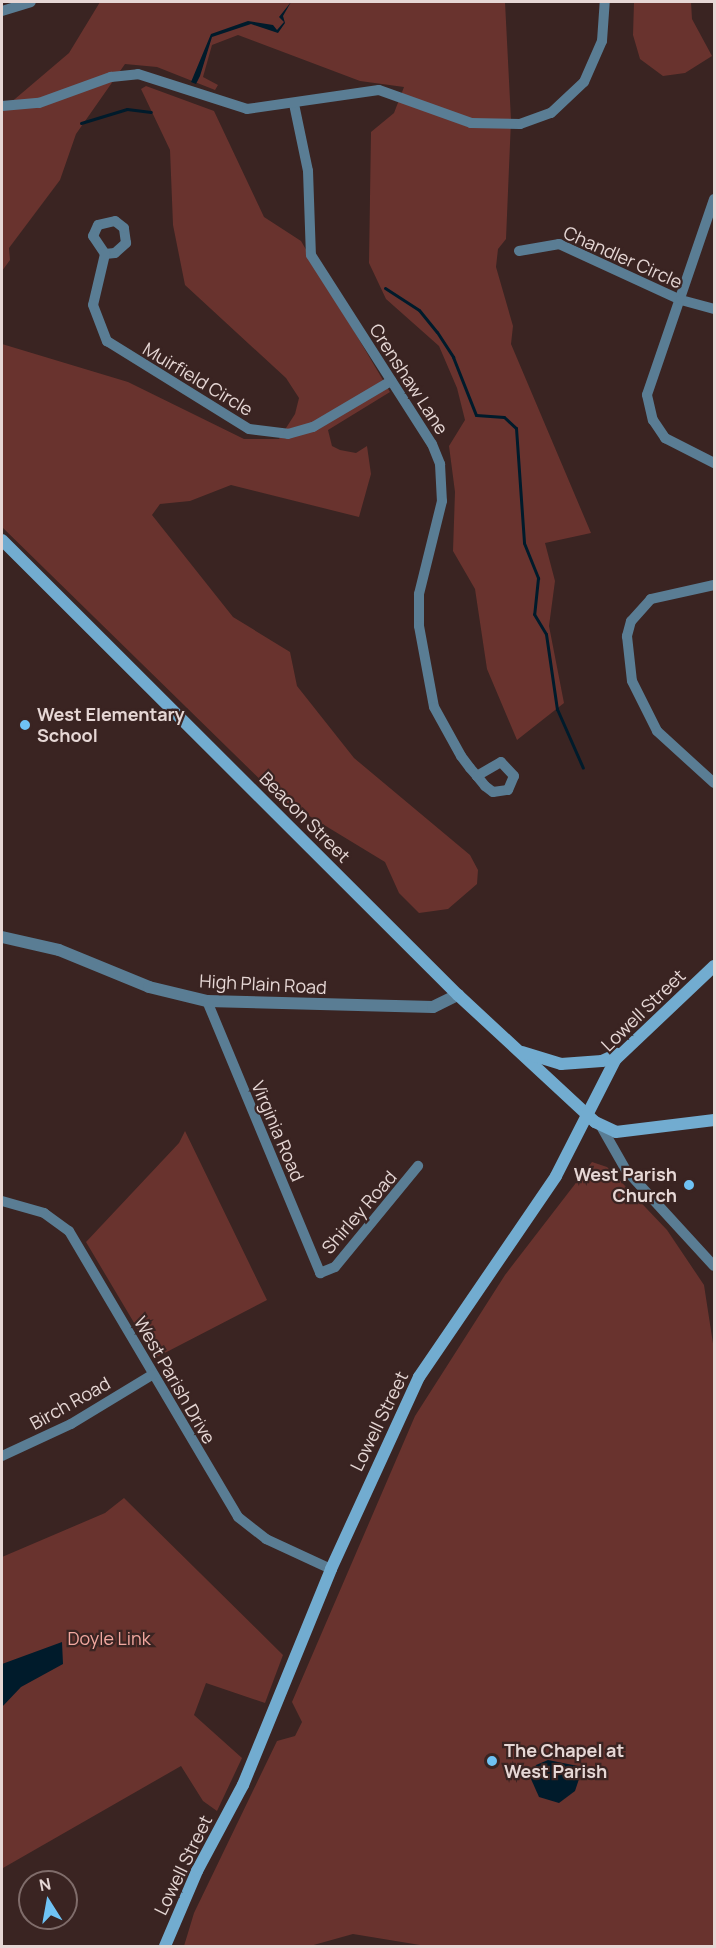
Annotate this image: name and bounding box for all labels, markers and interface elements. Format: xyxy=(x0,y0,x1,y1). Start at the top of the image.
street label: Chandler Circle xyxy=(560,221,686,293)
street label: Crenshaw Lane xyxy=(365,320,453,438)
street label: Muirfield Circle xyxy=(139,338,257,420)
place label: West Elementary School xyxy=(37,704,185,746)
marker: West Elementary School xyxy=(18,718,32,732)
street label: Beacon Street xyxy=(255,767,355,867)
street label: Lowell Street xyxy=(597,965,689,1055)
street label: High Plain Road xyxy=(199,970,327,998)
street label: Virginia Road xyxy=(247,1078,309,1184)
place label: West Parish Church xyxy=(574,1164,677,1206)
street label: Shirley Road xyxy=(317,1166,401,1258)
marker: West Parish Church xyxy=(682,1178,696,1192)
street label: West Parish Drive xyxy=(130,1312,220,1448)
street label: Lowell Street xyxy=(346,1368,412,1474)
street label: Birch Road xyxy=(26,1372,114,1434)
park label: Doyle Link xyxy=(67,1627,151,1649)
place label: The Chapel at West Parish xyxy=(504,1740,624,1782)
marker: The Chapel at West Parish xyxy=(485,1754,499,1768)
street label: Lowell Street xyxy=(150,1812,216,1918)
north arrow xyxy=(18,1870,78,1930)
text: N xyxy=(37,1872,53,1896)

